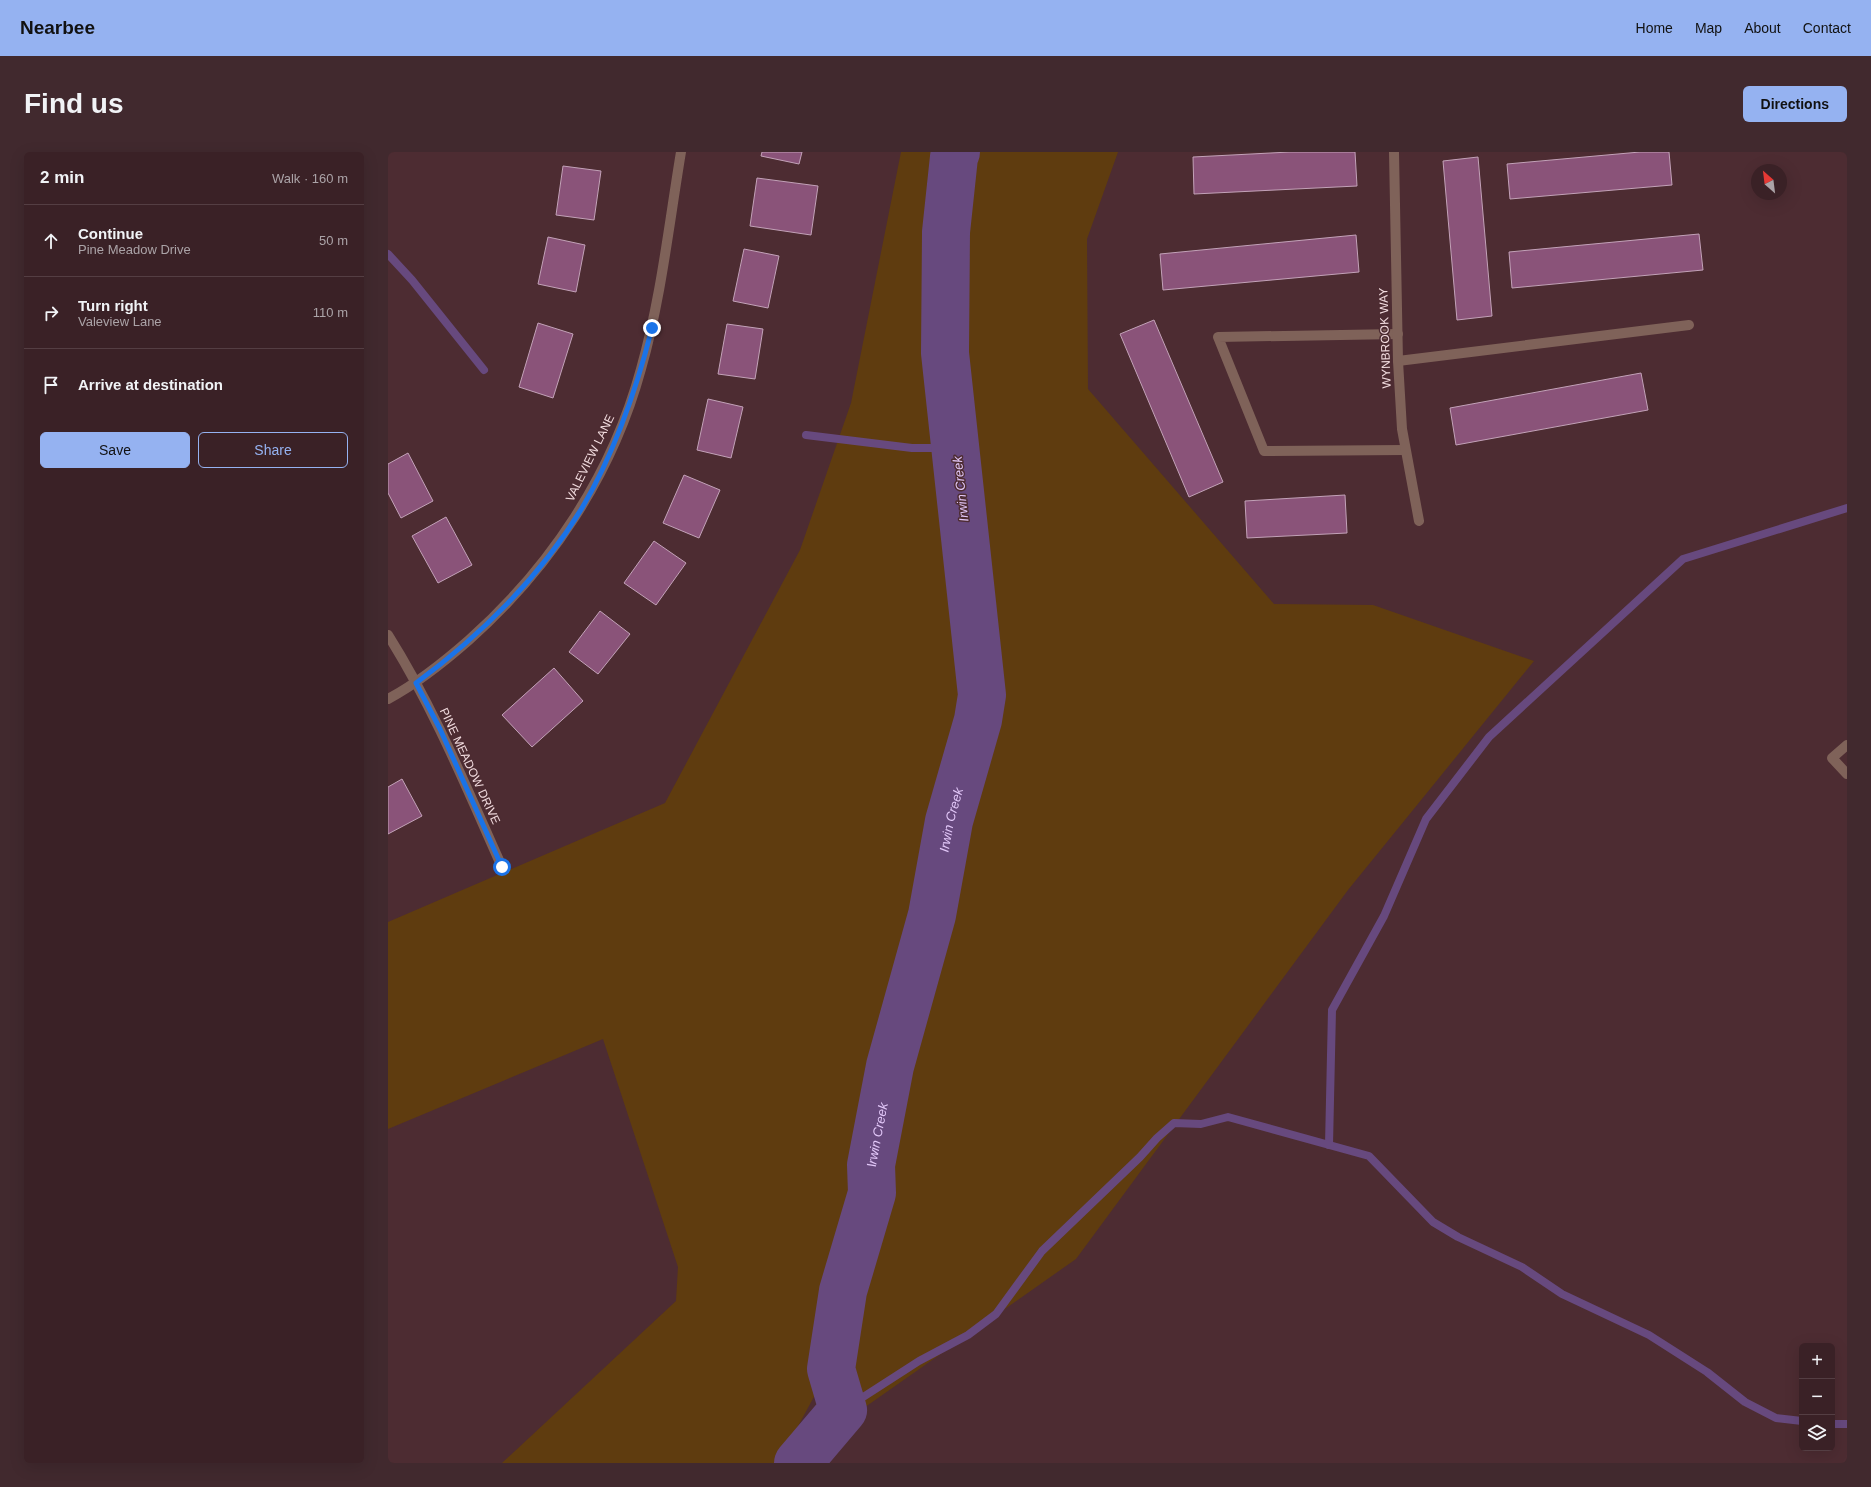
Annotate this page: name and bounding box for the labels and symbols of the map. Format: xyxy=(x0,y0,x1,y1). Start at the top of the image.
north arrow xyxy=(1751,164,1787,200)
street label: WYNBROOK WAY xyxy=(1376,287,1394,389)
route end xyxy=(643,319,661,337)
street label: VALEVIEW LANE xyxy=(563,412,617,504)
water label: Irwin Creek xyxy=(949,454,971,522)
street label: PINE MEADOW DRIVE xyxy=(437,706,503,826)
water label: Irwin Creek xyxy=(937,785,967,853)
route start xyxy=(493,858,511,876)
water label: Irwin Creek xyxy=(864,1100,891,1168)

